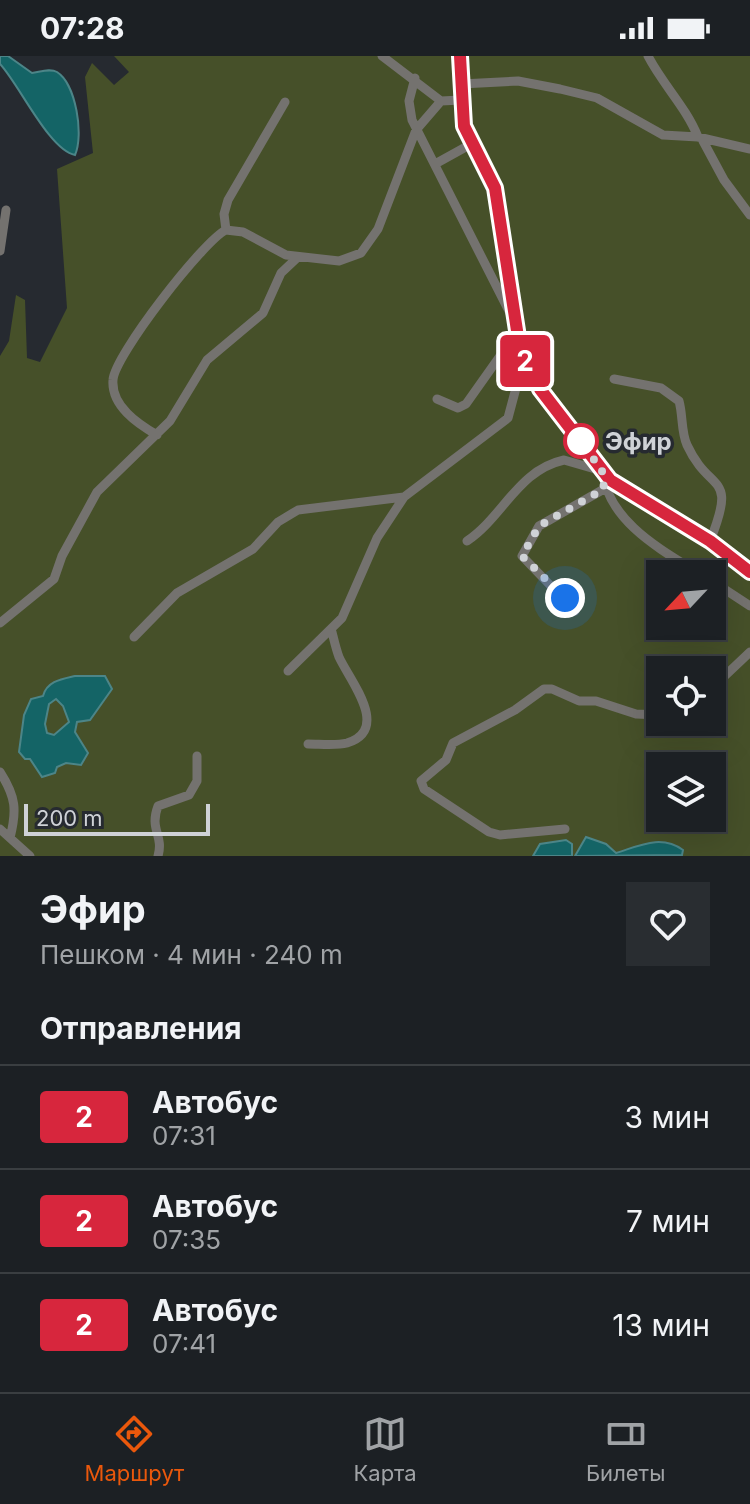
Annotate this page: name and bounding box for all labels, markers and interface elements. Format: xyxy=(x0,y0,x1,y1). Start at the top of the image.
text: 07:28 xyxy=(40,10,125,46)
line badge: 2 xyxy=(499,335,551,387)
text: 2 xyxy=(516,344,534,378)
marker: Эфир xyxy=(564,424,598,458)
place label: Эфир xyxy=(605,427,672,456)
north arrow xyxy=(646,560,726,640)
map controls xyxy=(646,560,726,832)
your location xyxy=(545,578,585,618)
button: locate xyxy=(646,656,726,736)
button: layers xyxy=(646,752,726,832)
scale bar xyxy=(24,800,210,836)
text: 200 m xyxy=(36,805,103,831)
button: heart xyxy=(626,882,710,966)
text: Эфир xyxy=(40,886,146,932)
text: Пешком · 4 мин · 240 m xyxy=(40,939,343,970)
text: Отправления xyxy=(40,1010,242,1046)
text: Автобус xyxy=(152,1084,278,1120)
text: 3 мин xyxy=(624,1099,710,1135)
text: 2 xyxy=(75,1100,93,1134)
text: 07:31 xyxy=(152,1120,216,1151)
text: Автобус xyxy=(152,1188,278,1224)
text: 7 мин xyxy=(626,1203,710,1239)
text: 2 xyxy=(75,1204,93,1238)
text: 07:35 xyxy=(152,1224,221,1255)
text: Автобус xyxy=(152,1292,278,1328)
text: 13 мин xyxy=(612,1307,710,1343)
text: 2 xyxy=(75,1308,93,1342)
text: 07:41 xyxy=(152,1328,216,1359)
tab: Маршрут xyxy=(85,1412,184,1486)
tab: Карта xyxy=(354,1412,417,1486)
tab: Билеты xyxy=(586,1412,665,1486)

